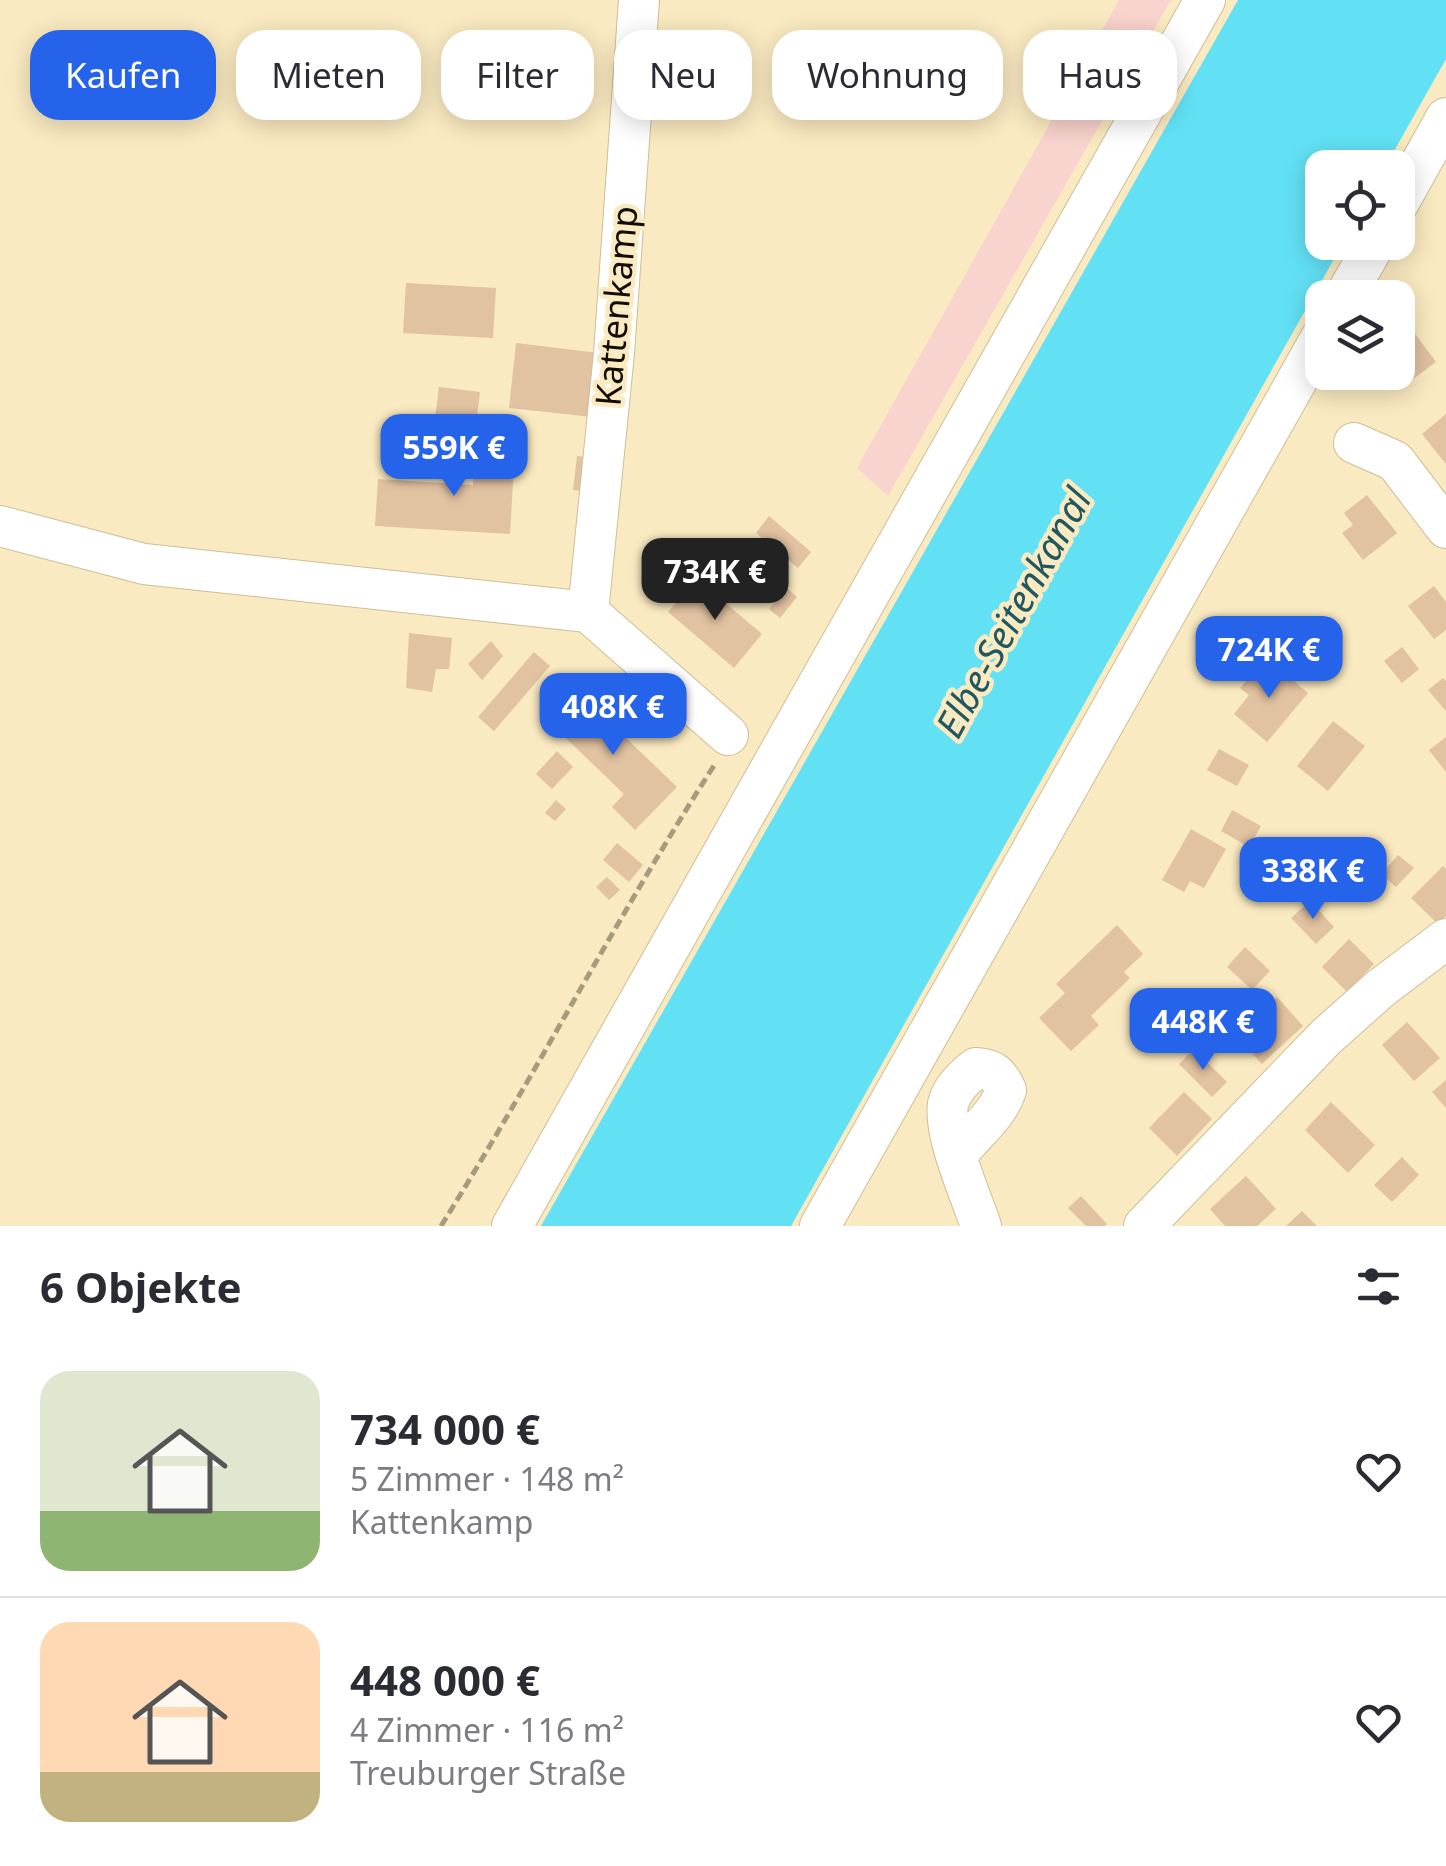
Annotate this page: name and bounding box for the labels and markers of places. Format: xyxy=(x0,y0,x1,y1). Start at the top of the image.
pin: 559K € xyxy=(373,414,535,499)
pin: 734K € xyxy=(634,538,796,623)
pin: 724K € xyxy=(1188,616,1350,701)
pin: 408K € xyxy=(532,673,694,758)
pin: 338K € xyxy=(1232,837,1394,922)
pin: 448K € xyxy=(1122,988,1284,1073)

